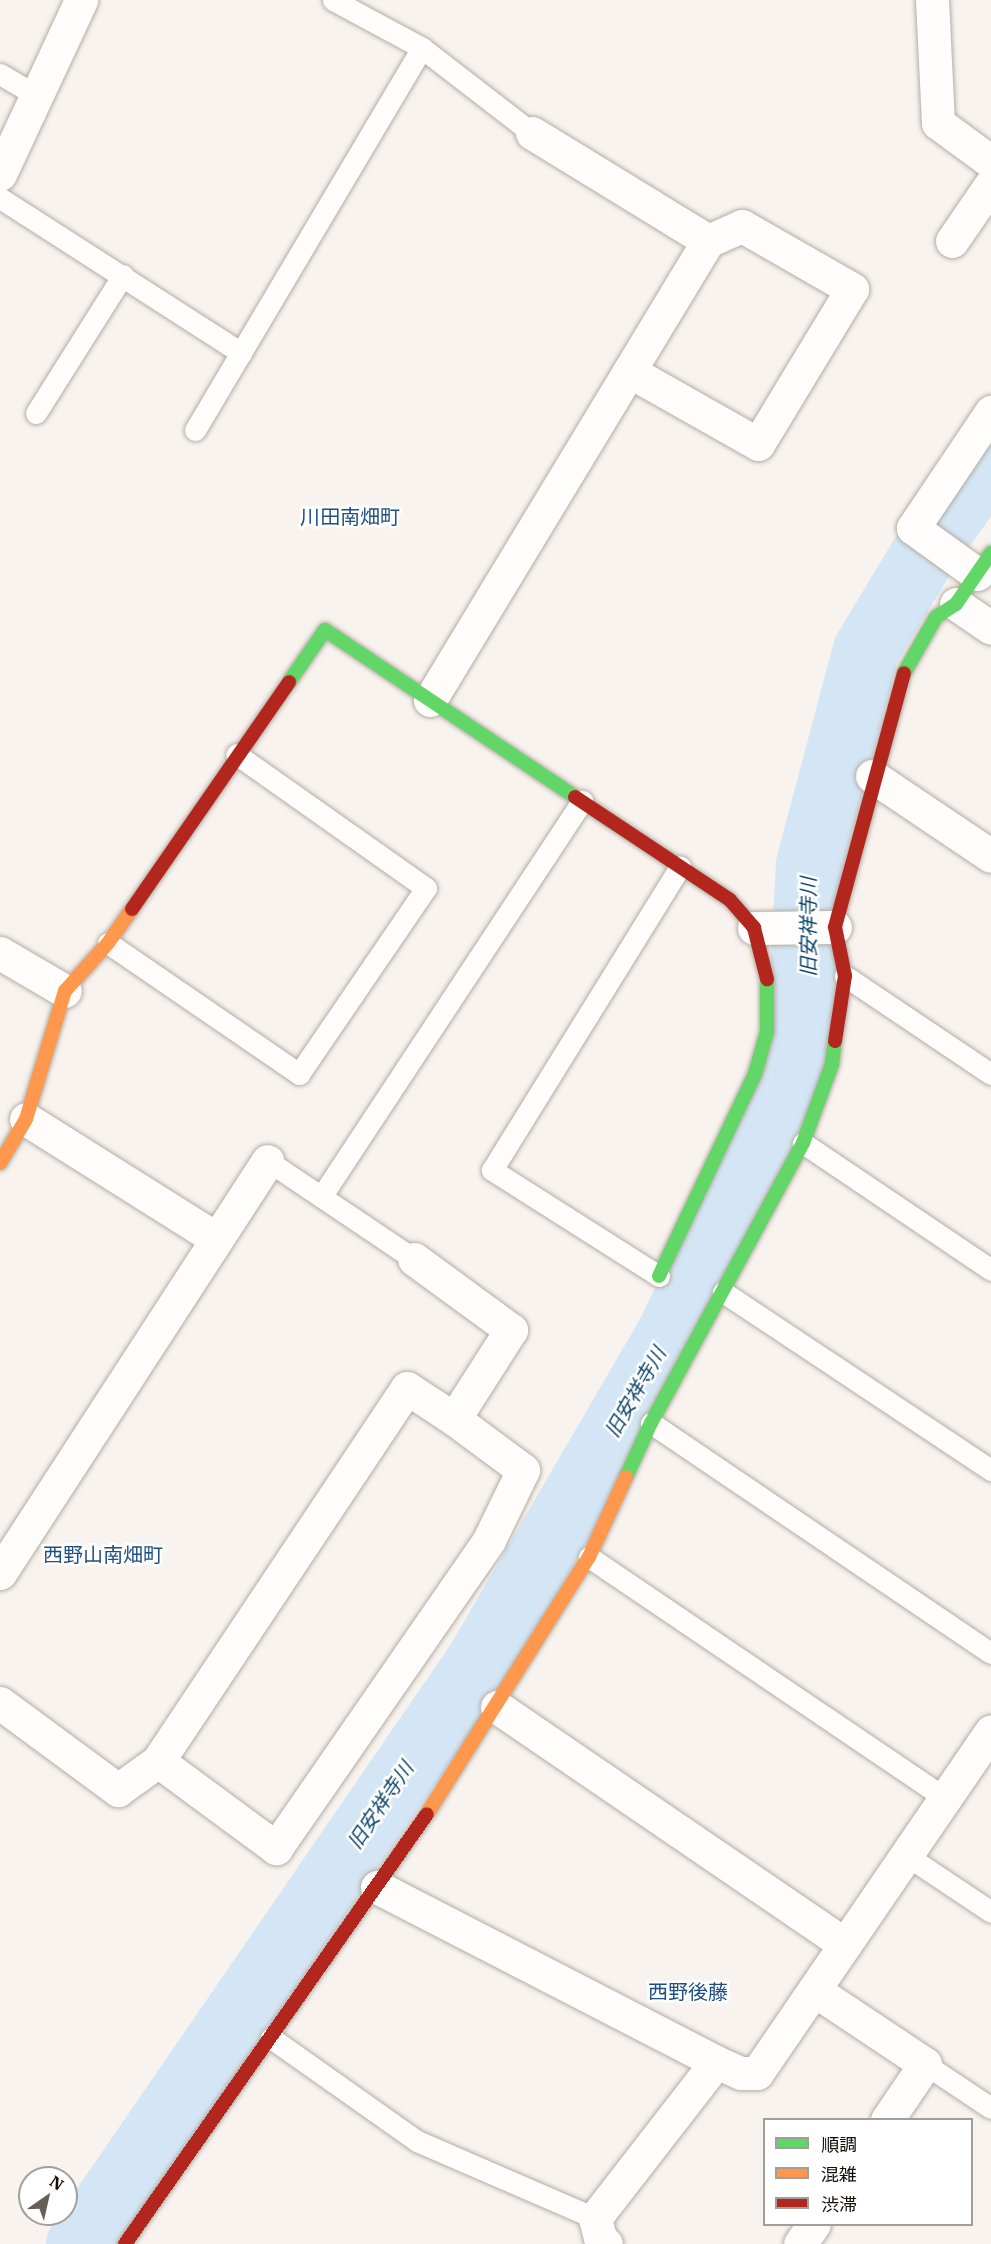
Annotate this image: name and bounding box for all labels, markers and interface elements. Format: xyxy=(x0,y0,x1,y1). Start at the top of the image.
district label: 川田南畑町 xyxy=(300,504,400,528)
water label: 旧安祥寺川 xyxy=(796,877,820,977)
water label: 旧安祥寺川 xyxy=(600,1343,670,1441)
district label: 西野山南畑町 xyxy=(43,1542,163,1566)
water label: 旧安祥寺川 xyxy=(342,1757,418,1853)
district label: 西野後藤 xyxy=(648,1979,728,2003)
legend xyxy=(763,2118,973,2226)
text: 順調 xyxy=(821,2133,857,2156)
text: 混雑 xyxy=(821,2163,857,2186)
north arrow xyxy=(18,2166,78,2226)
text: N xyxy=(46,2171,68,2195)
text: 渋滞 xyxy=(821,2193,857,2216)

